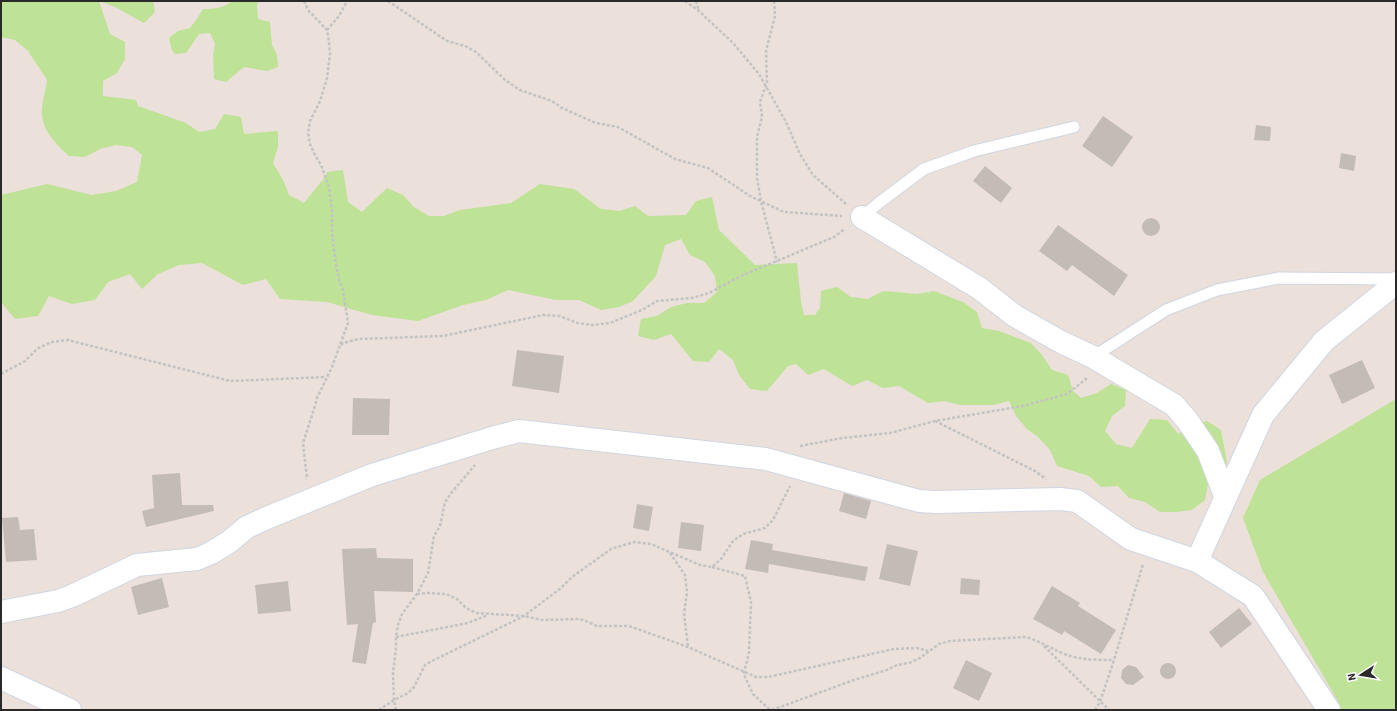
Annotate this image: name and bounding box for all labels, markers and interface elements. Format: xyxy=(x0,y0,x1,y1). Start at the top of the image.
north arrow xyxy=(1341,655,1381,695)
text: N xyxy=(1344,672,1360,682)

